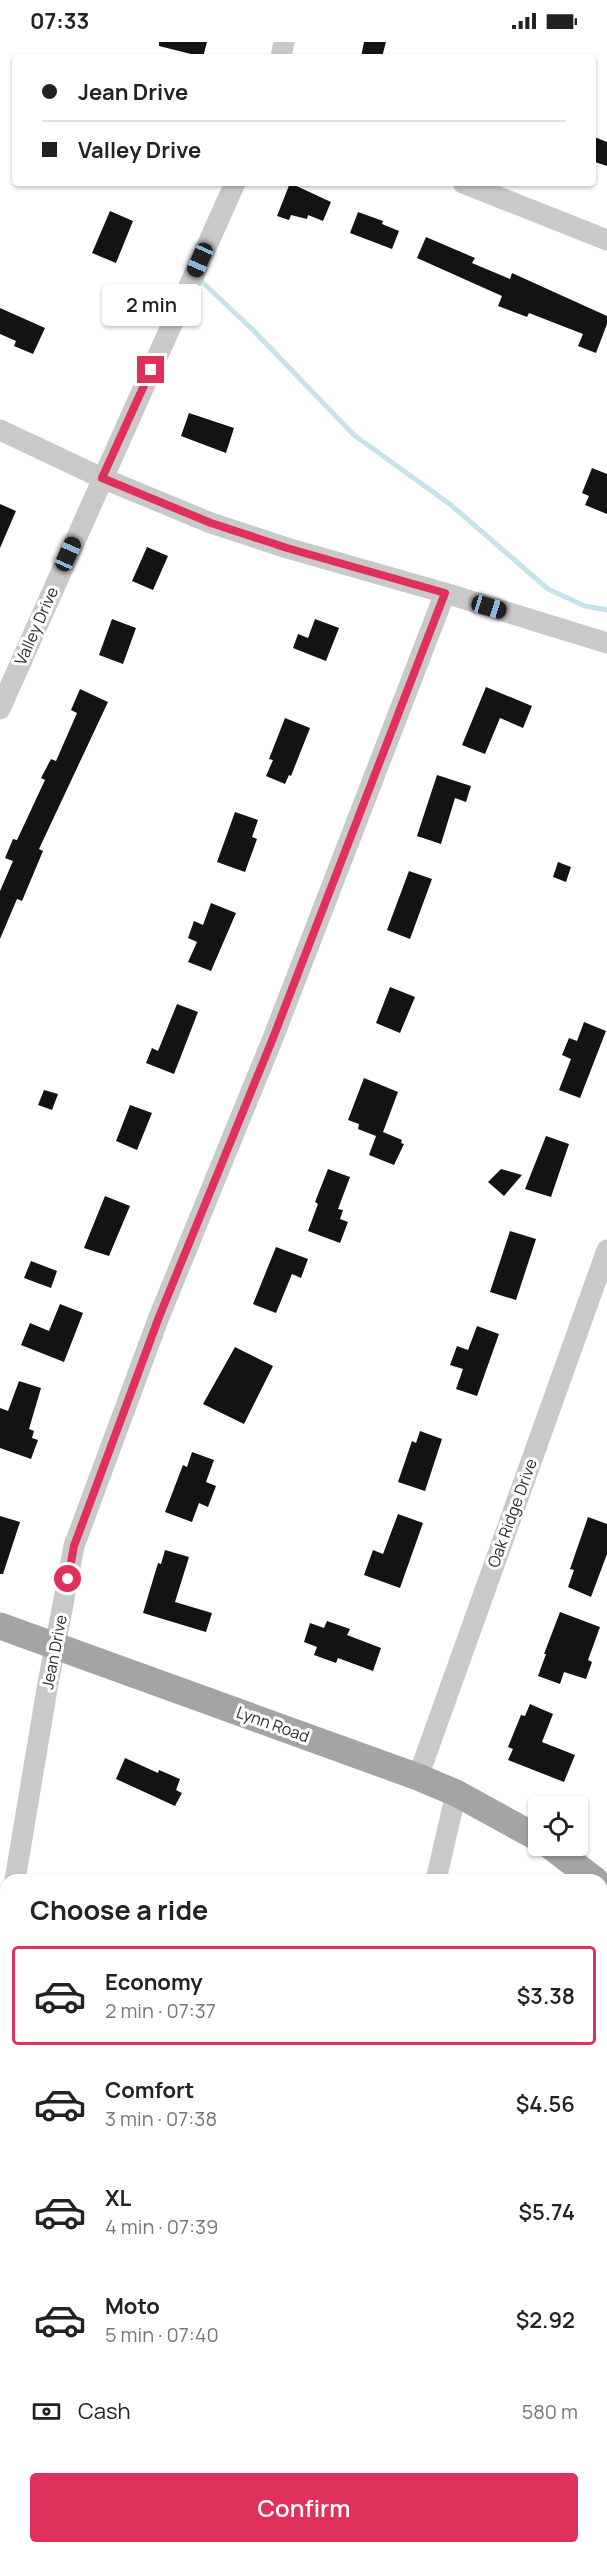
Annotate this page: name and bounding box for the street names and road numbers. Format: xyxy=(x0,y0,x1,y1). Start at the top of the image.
street label: Valley Drive xyxy=(9,583,63,669)
street label: Oak Ridge Drive xyxy=(482,1456,542,1570)
street label: Jean Drive xyxy=(36,1613,72,1691)
street label: Lynn Road xyxy=(234,1701,312,1747)

